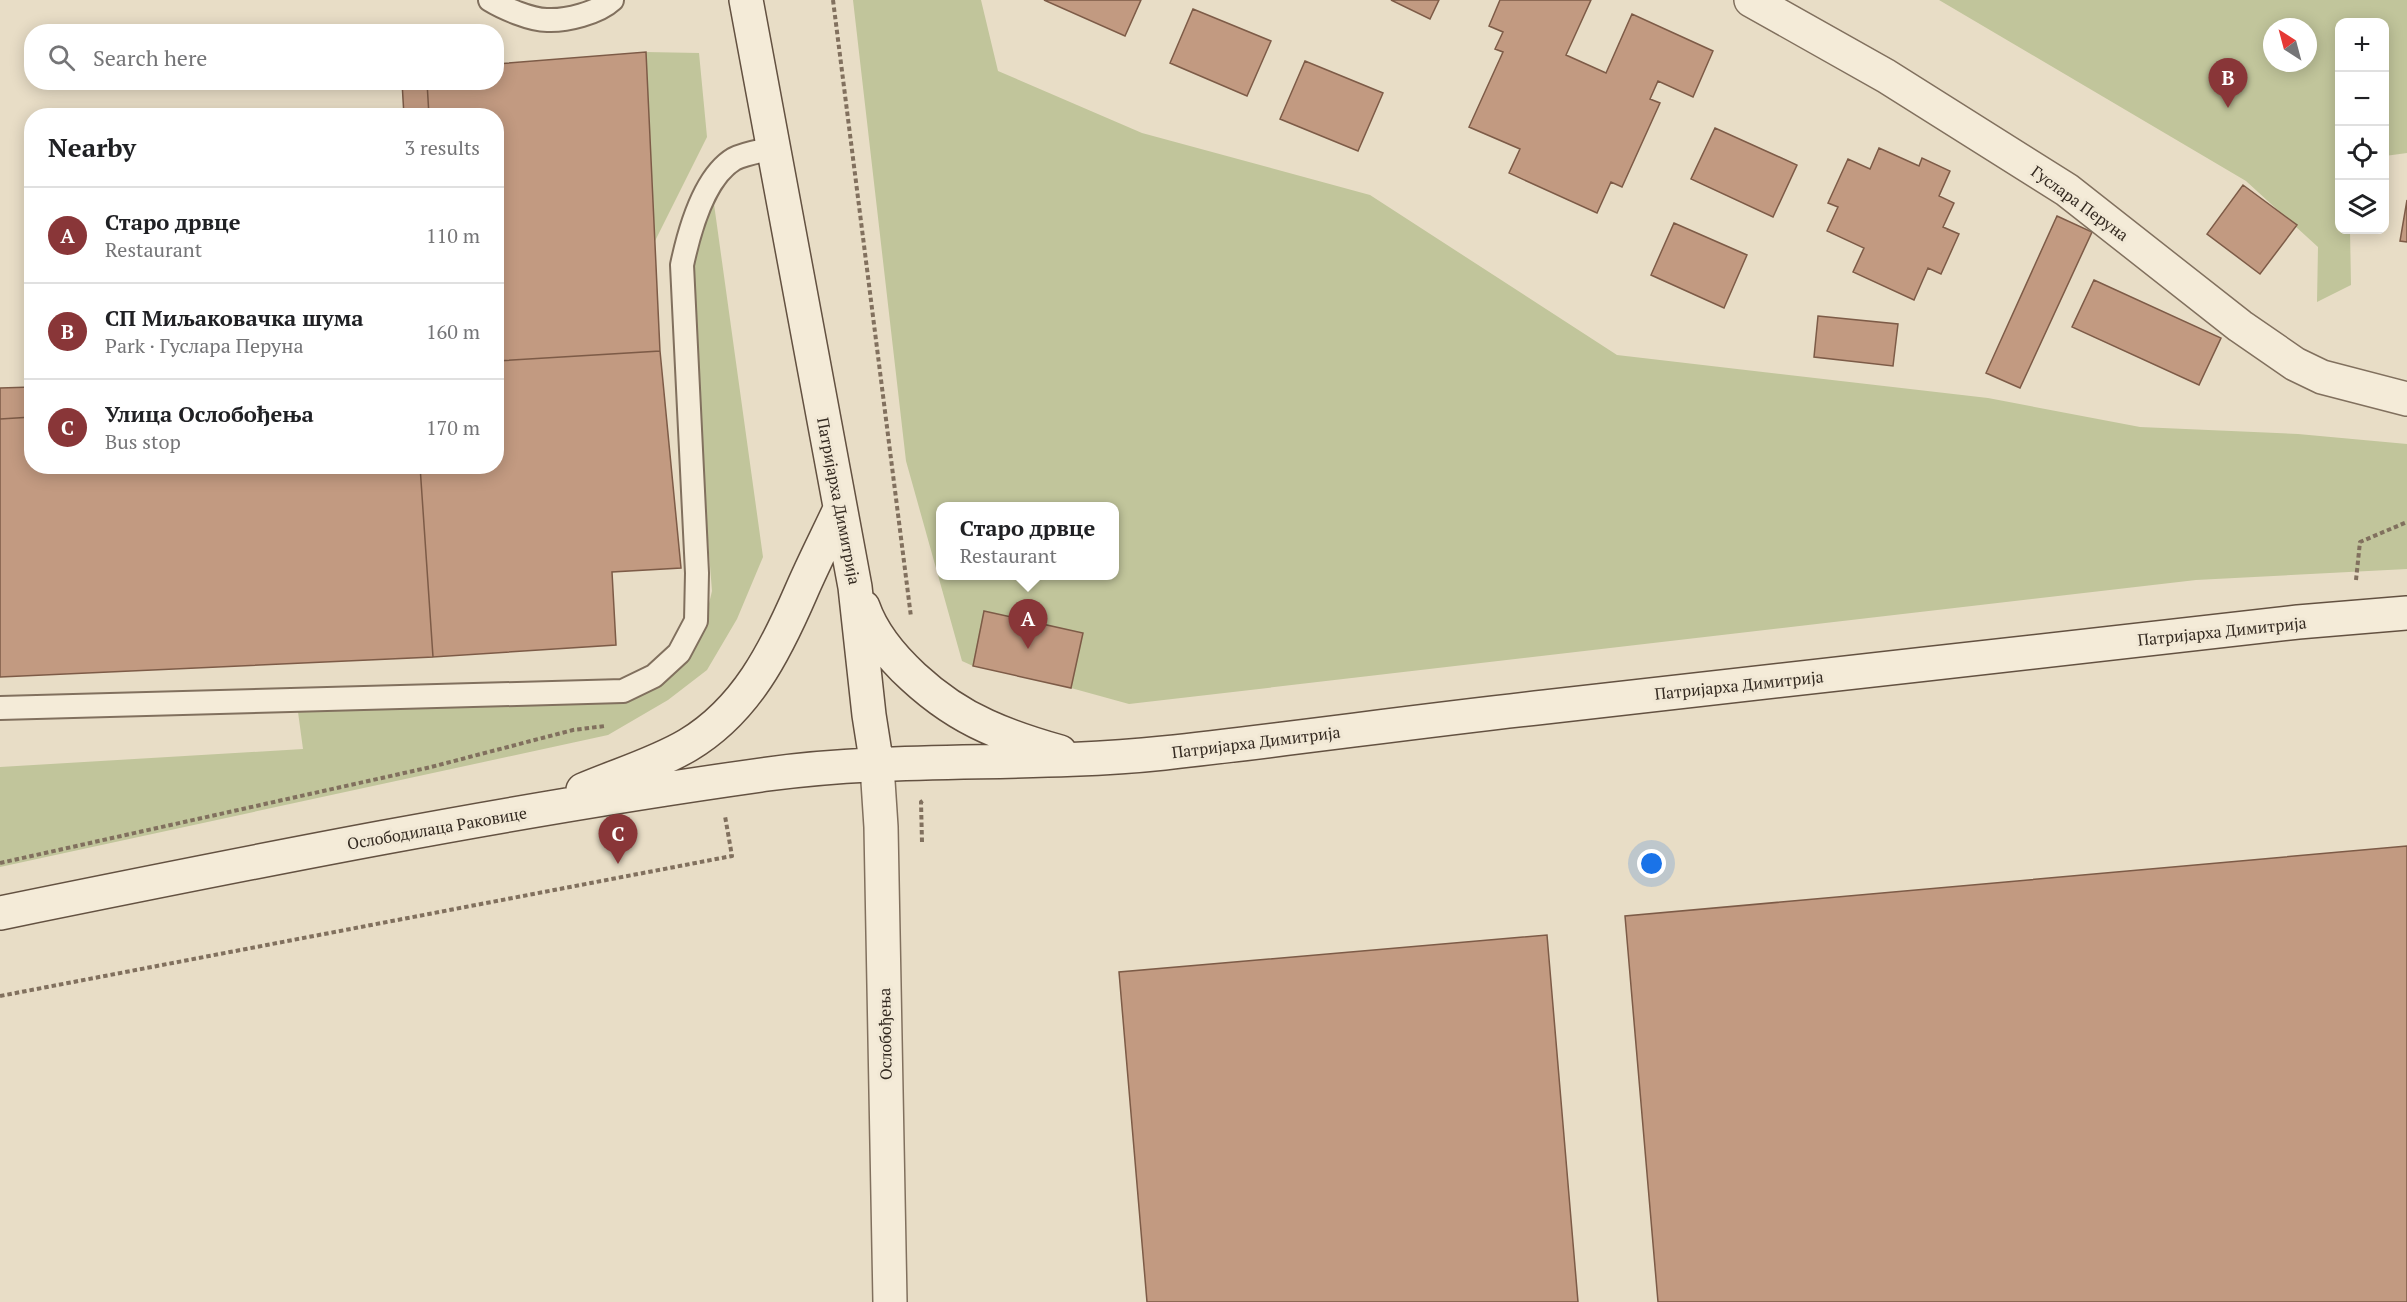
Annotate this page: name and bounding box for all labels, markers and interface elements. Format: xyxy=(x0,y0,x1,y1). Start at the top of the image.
north arrow xyxy=(2263,18,2317,72)
map controls xyxy=(2335,18,2389,234)
button: + xyxy=(2335,18,2389,72)
search box xyxy=(24,24,504,90)
icon: search xyxy=(45,41,78,74)
text: Search here xyxy=(93,43,207,72)
pin: B xyxy=(2208,58,2248,108)
button: − xyxy=(2335,72,2389,126)
button: locate xyxy=(2335,126,2389,180)
text: Nearby xyxy=(48,130,136,164)
text: 3 results xyxy=(405,134,480,161)
street label: Гуслара Перуна xyxy=(2027,160,2133,246)
button: layers xyxy=(2335,180,2389,234)
text: Старо дрвце xyxy=(105,207,241,236)
text: A xyxy=(60,222,75,249)
text: 110 m xyxy=(426,222,480,249)
text: Restaurant xyxy=(105,236,202,263)
text: СП Миљаковачка шума xyxy=(105,303,364,332)
text: B xyxy=(61,318,74,345)
text: 160 m xyxy=(426,318,480,345)
text: Park · Гуслара Перуна xyxy=(105,332,304,359)
text: Улица Ослобођења xyxy=(105,399,314,428)
text: C xyxy=(61,414,74,441)
text: 170 m xyxy=(426,414,480,441)
street label: Патријарха Димитрија xyxy=(812,416,866,586)
text: Bus stop xyxy=(105,428,181,455)
popup xyxy=(936,502,1119,580)
text: Старо дрвце xyxy=(960,513,1095,542)
text: Restaurant xyxy=(960,542,1057,569)
pin: A xyxy=(1008,600,1048,649)
street label: Патријарха Димитрија xyxy=(2136,611,2308,651)
street label: Патријарха Димитрија xyxy=(1653,665,1825,705)
street label: Патријарха Димитрија xyxy=(1170,721,1342,763)
street label: Ослободилаца Раковице xyxy=(345,801,529,855)
pin: C xyxy=(598,814,638,864)
your location xyxy=(1637,849,1666,878)
street label: Ослобођења xyxy=(873,988,897,1080)

